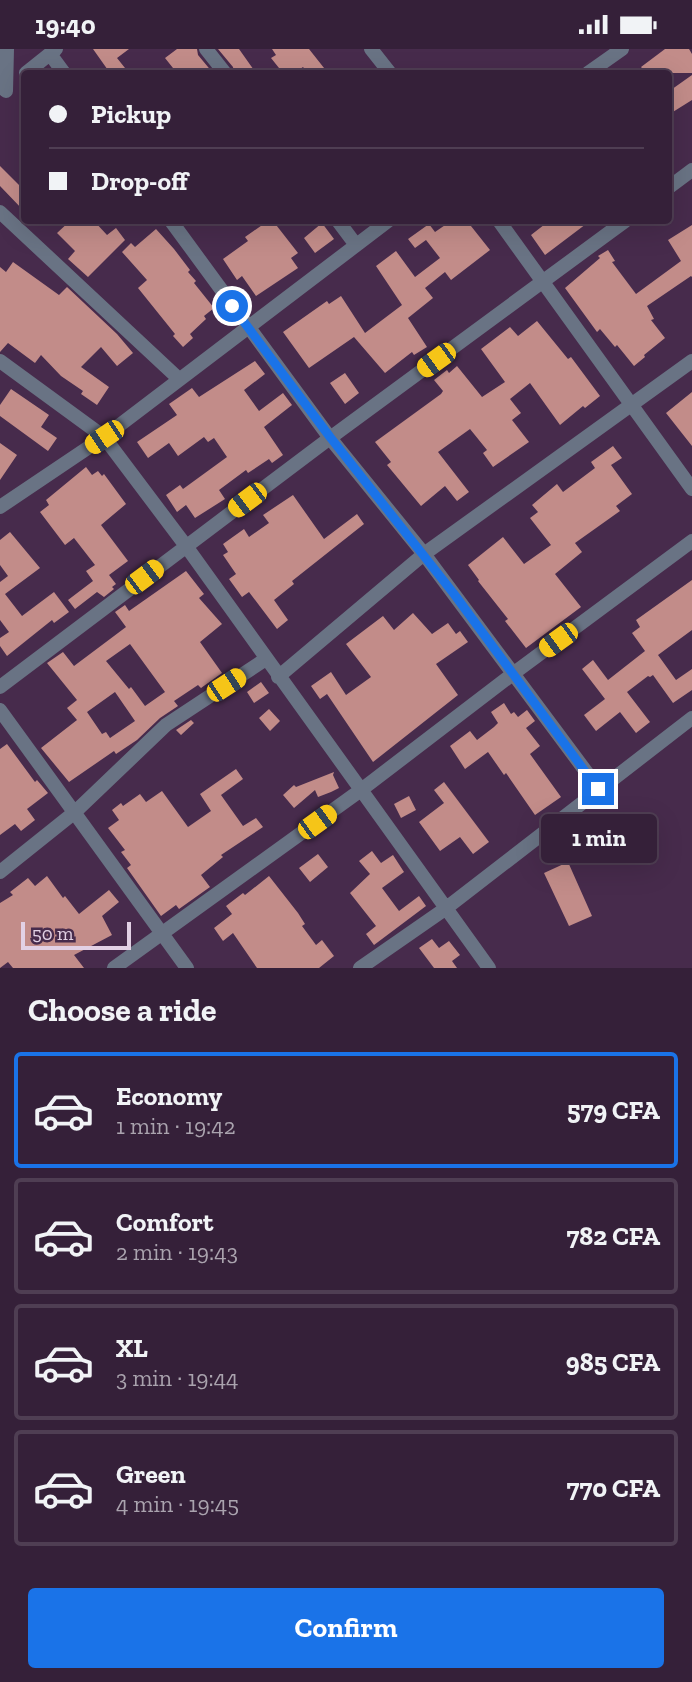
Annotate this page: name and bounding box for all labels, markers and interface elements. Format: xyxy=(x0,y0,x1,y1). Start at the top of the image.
text: 19:40 xyxy=(35,9,96,41)
text: Pickup xyxy=(91,98,171,130)
text: Drop-off xyxy=(91,165,188,197)
route start xyxy=(216,290,248,322)
car xyxy=(413,339,460,381)
car xyxy=(81,417,128,457)
car xyxy=(224,479,271,521)
car xyxy=(121,556,168,598)
car xyxy=(535,619,582,661)
car xyxy=(203,665,250,705)
route end xyxy=(582,773,614,805)
car xyxy=(294,801,341,843)
callout: 1 min xyxy=(540,813,656,863)
text: 1 min xyxy=(572,824,626,852)
scale bar xyxy=(21,919,131,951)
text: 50 m xyxy=(32,922,73,945)
text: Choose a ride xyxy=(28,991,216,1029)
icon: car xyxy=(32,1079,95,1142)
text: Economy xyxy=(116,1080,222,1112)
text: 579 CFA xyxy=(567,1094,660,1126)
text: 1 min · 19:42 xyxy=(116,1112,236,1140)
icon: car xyxy=(32,1205,95,1268)
text: Comfort xyxy=(116,1206,213,1238)
text: 782 CFA xyxy=(566,1220,660,1252)
text: 2 min · 19:43 xyxy=(116,1238,238,1266)
icon: car xyxy=(32,1331,95,1394)
text: XL xyxy=(116,1332,148,1364)
text: 985 CFA xyxy=(566,1346,660,1378)
text: 3 min · 19:44 xyxy=(116,1364,238,1392)
icon: car xyxy=(32,1457,95,1520)
text: Green xyxy=(116,1458,186,1490)
text: 770 CFA xyxy=(567,1472,660,1504)
text: 4 min · 19:45 xyxy=(116,1490,239,1518)
button: Confirm xyxy=(28,1588,664,1668)

